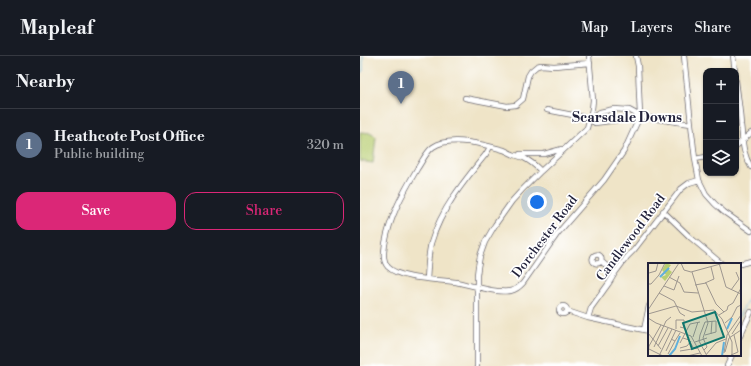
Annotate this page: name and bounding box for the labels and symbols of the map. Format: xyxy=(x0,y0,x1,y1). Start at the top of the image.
pin: 1 xyxy=(388,71,414,104)
district label: Scarsdale Downs xyxy=(572,109,682,127)
street label: Candlewood Road xyxy=(593,190,669,284)
street label: Dorchester Road xyxy=(509,192,581,281)
your location xyxy=(527,192,547,212)
inset map xyxy=(648,263,741,356)

